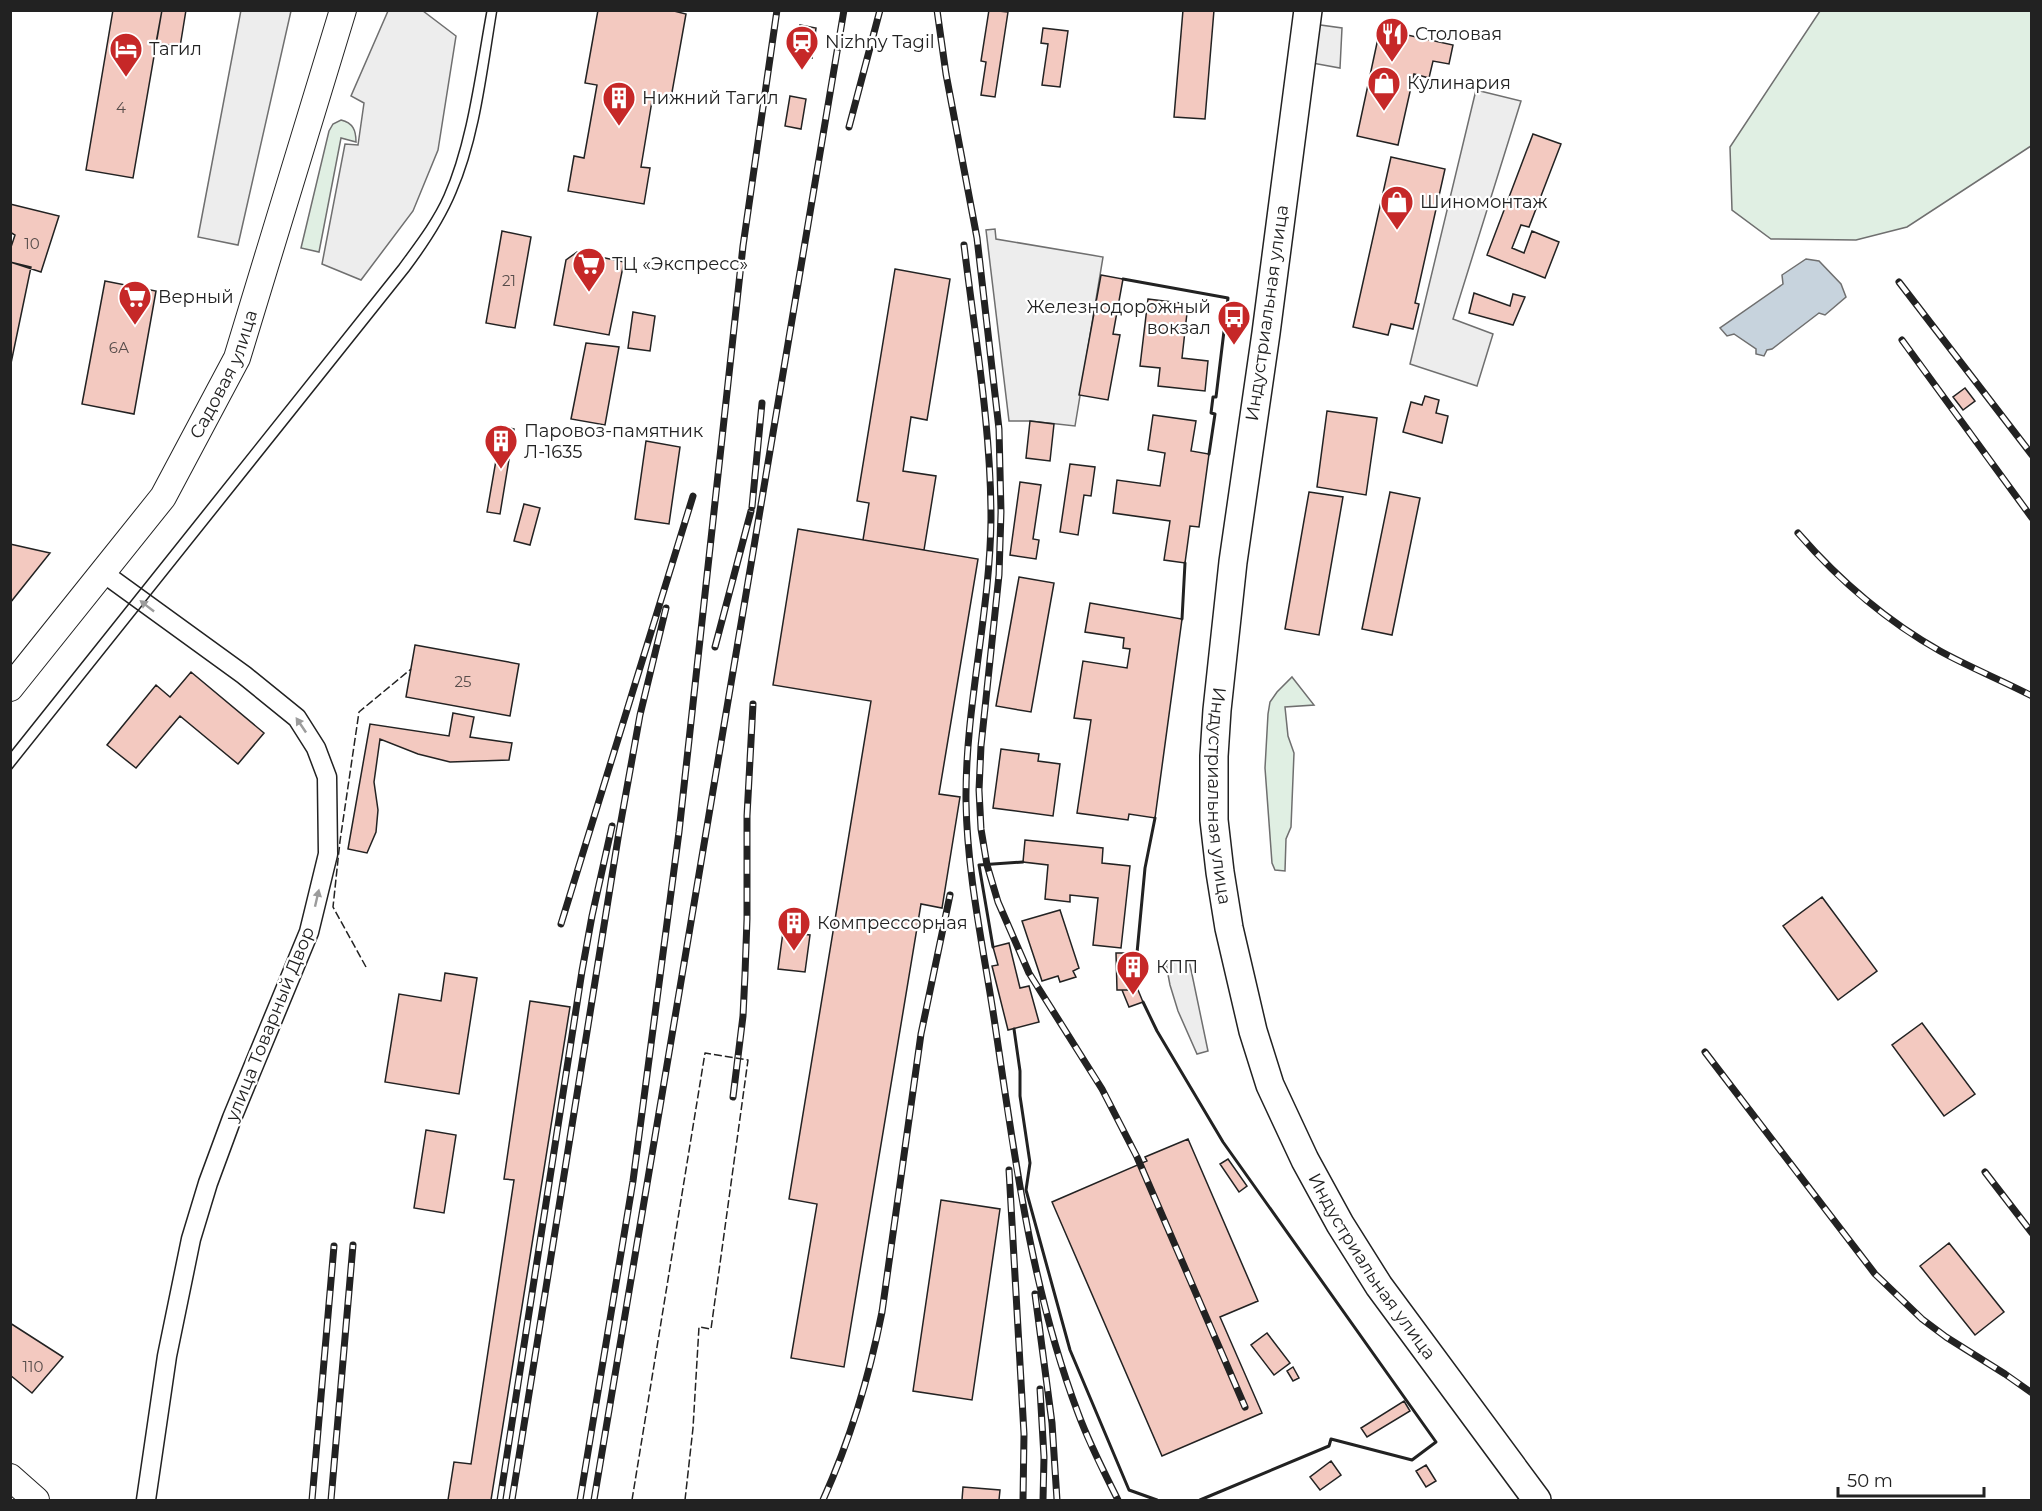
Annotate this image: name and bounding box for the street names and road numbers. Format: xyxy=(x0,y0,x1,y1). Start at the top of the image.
street label: Индустриальная улица xyxy=(1241,203,1293,423)
street label: Садовая улица xyxy=(185,307,262,443)
street label: Индустриальная улица xyxy=(1203,686,1236,906)
street label: улица Товарный Двор xyxy=(220,923,319,1126)
street label: Индустриальная улица xyxy=(1303,1169,1441,1364)

